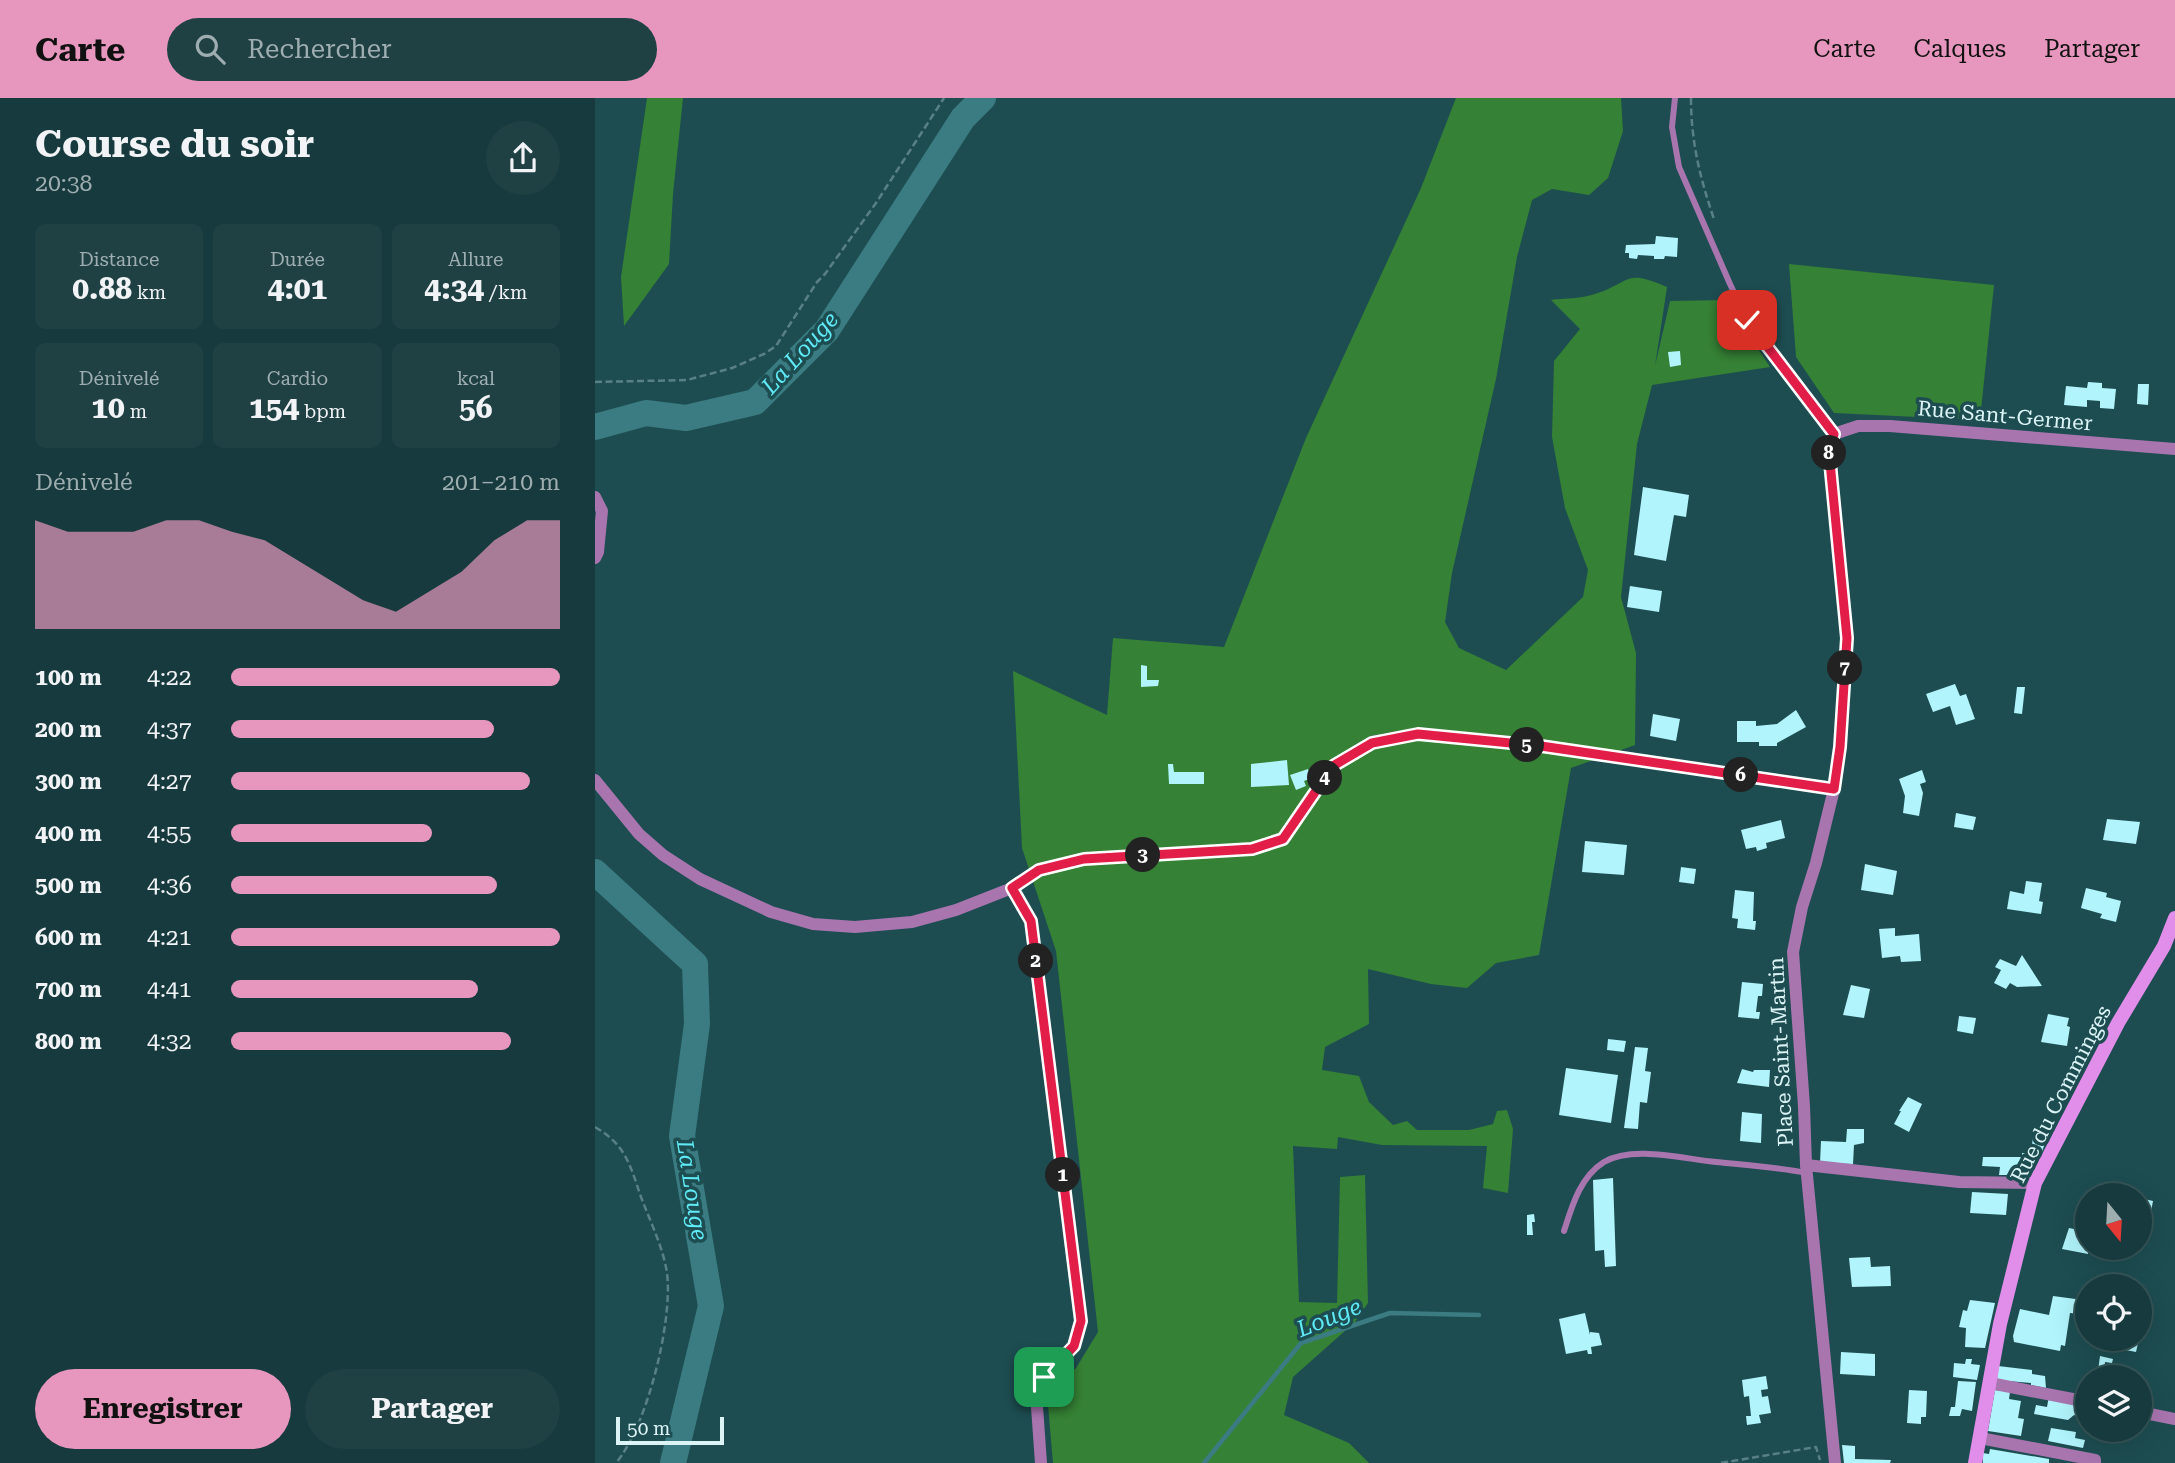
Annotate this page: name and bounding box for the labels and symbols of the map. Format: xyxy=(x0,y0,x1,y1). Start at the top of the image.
pin xyxy=(1717,290,1777,350)
water label: La Louge xyxy=(755,306,844,400)
street label: Rue Sant-Germer xyxy=(1917,396,2094,436)
pin: 8 xyxy=(1811,436,1847,470)
pin: 7 xyxy=(1827,650,1863,686)
pin: 5 xyxy=(1509,728,1545,762)
pin: 6 xyxy=(1723,758,1759,792)
pin: 4 xyxy=(1307,760,1343,796)
pin: 3 xyxy=(1125,838,1161,872)
pin: 2 xyxy=(1019,944,1053,978)
street label: Place Saint-Martin xyxy=(1764,956,1798,1147)
street label: Rue du Comminges xyxy=(2006,1001,2116,1187)
water label: La Louge xyxy=(671,1137,713,1242)
pin: 1 xyxy=(1045,1158,1081,1192)
north arrow xyxy=(2075,1183,2153,1260)
water label: Louge xyxy=(1292,1293,1365,1343)
pin xyxy=(1014,1347,1074,1407)
scale bar xyxy=(616,1414,725,1446)

